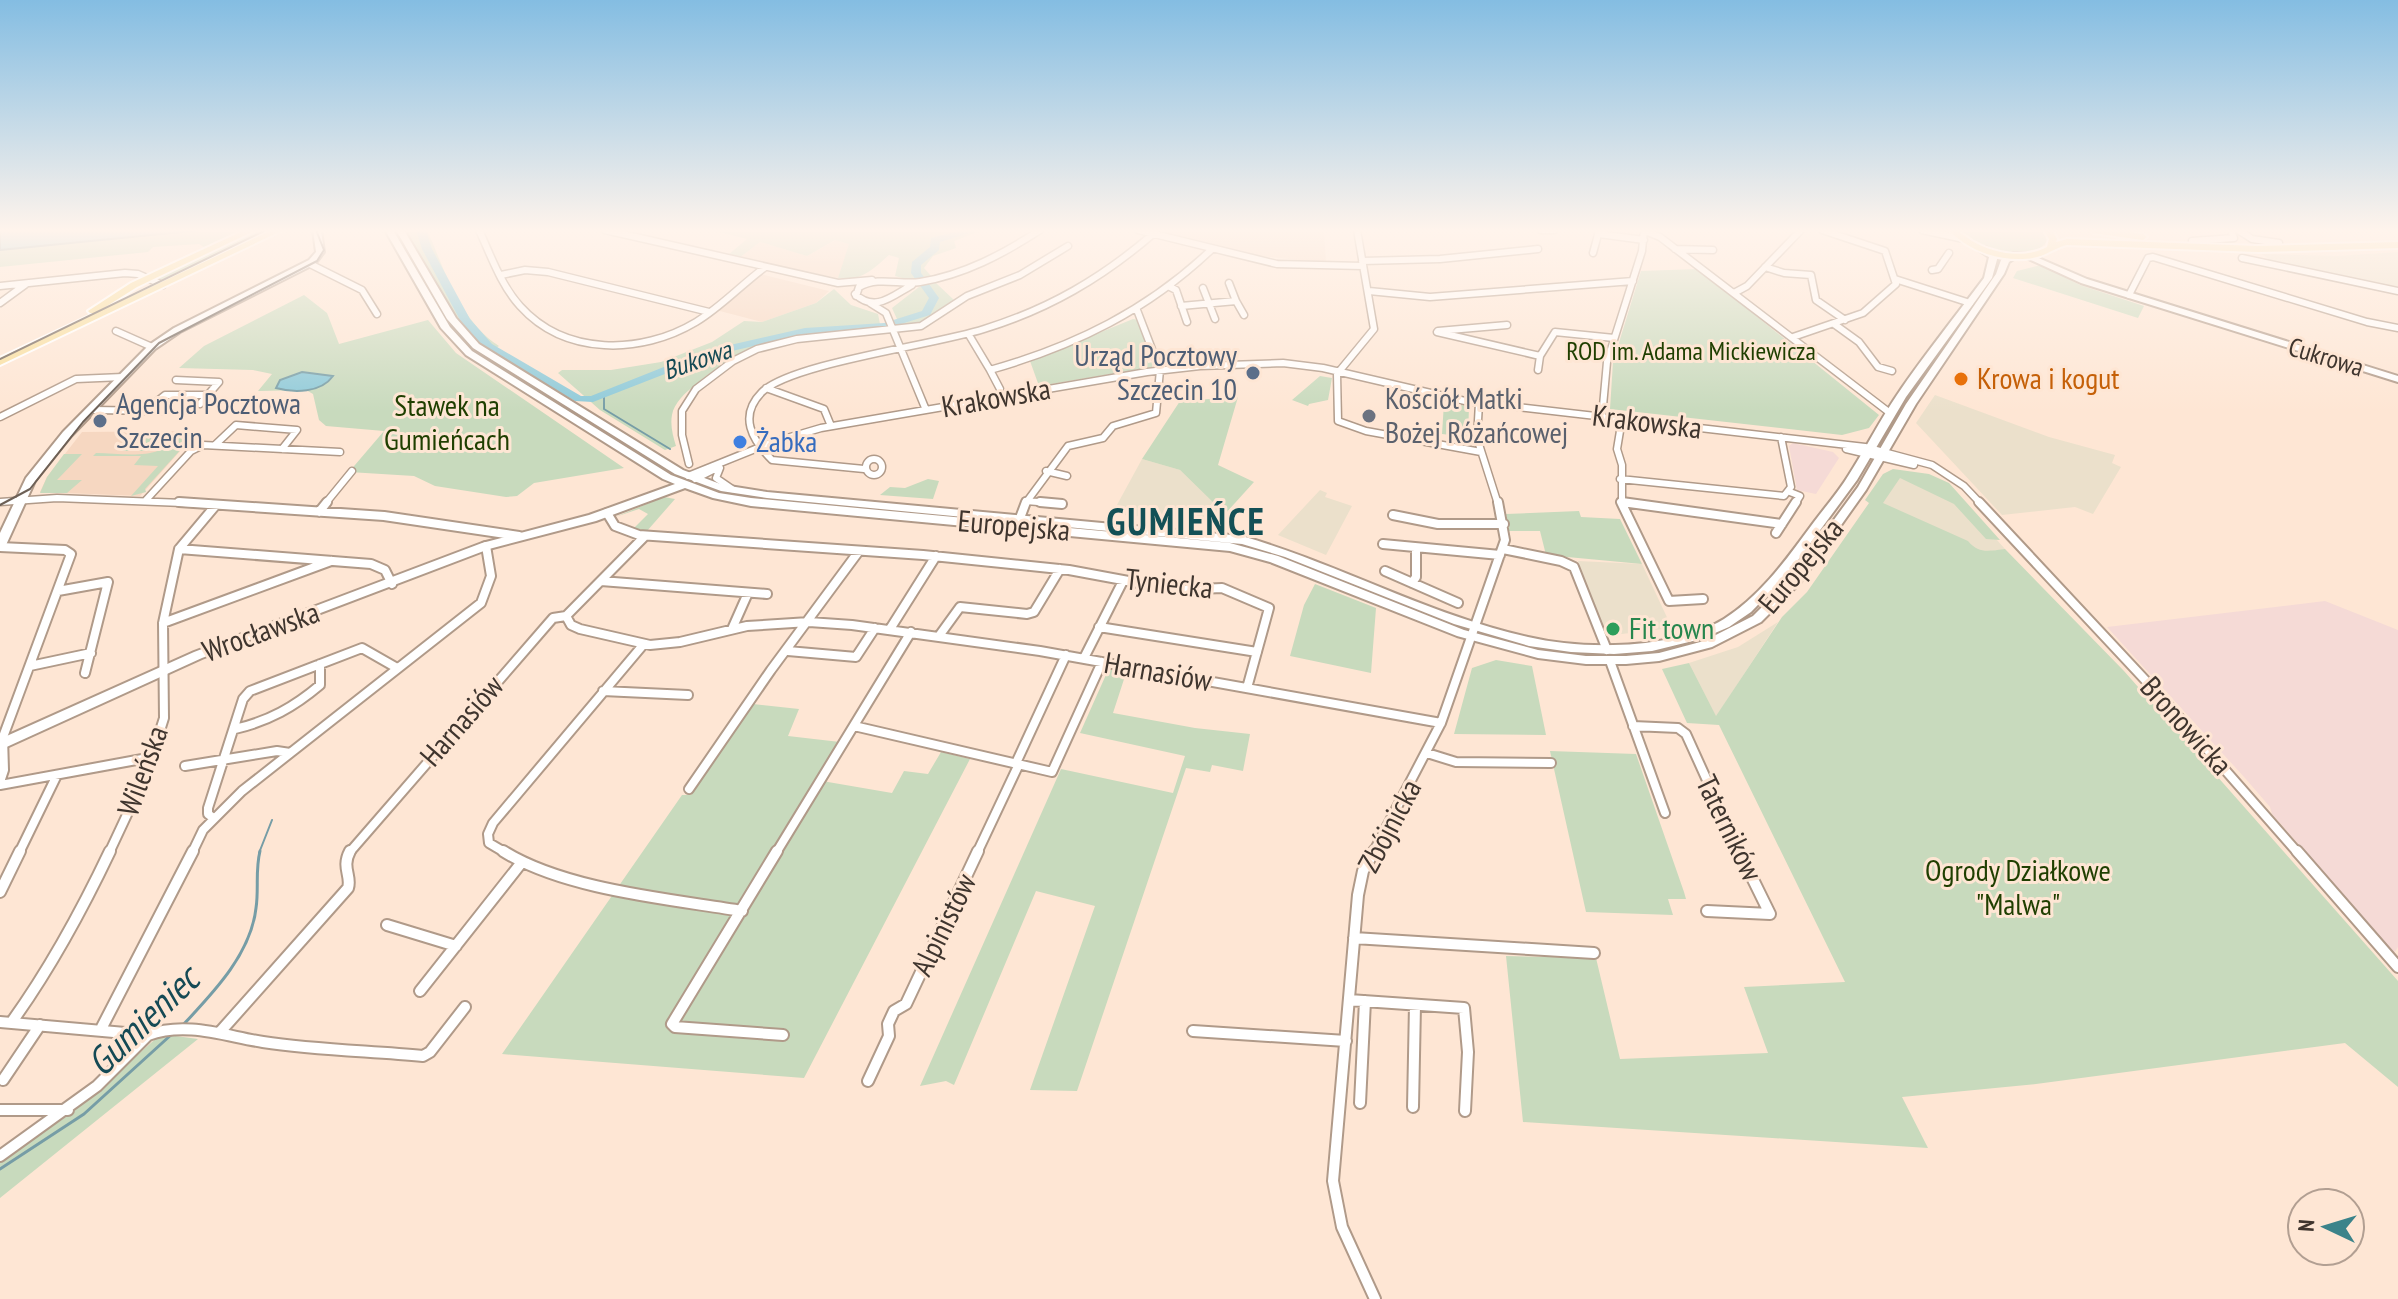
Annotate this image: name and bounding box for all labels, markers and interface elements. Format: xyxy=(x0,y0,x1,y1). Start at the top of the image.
street label: Cukrowa xyxy=(2285,330,2368,384)
water label: Bukowa xyxy=(658,332,737,387)
park label: ROD im. Adama Mickiewicza xyxy=(1566,334,1816,367)
place label: Urząd Pocztowy Szczecin 10 xyxy=(1074,335,1238,408)
place label: Krowa i kogut xyxy=(1977,358,2120,397)
marker: Urząd Pocztowy Szczecin 10 xyxy=(1244,364,1262,382)
street label: Krakowska xyxy=(938,368,1053,425)
marker: Krowa i kogut xyxy=(1952,370,1970,388)
place label: Kościół Matki Bożej Różańcowej xyxy=(1385,378,1568,451)
place label: Agencja Pocztowa Szczecin xyxy=(116,383,301,456)
park label: Stawek na Gumieńcach xyxy=(384,385,510,458)
street label: Krakowska xyxy=(1590,394,1704,447)
marker: Kościół Matki Bożej Różańcowej xyxy=(1360,407,1378,425)
marker: Agencja Pocztowa Szczecin xyxy=(91,412,109,430)
place label: Żabka xyxy=(756,421,817,460)
marker: Żabka xyxy=(731,433,749,451)
district label: GUMIEŃCE xyxy=(1106,496,1266,545)
street label: Europejska xyxy=(956,500,1072,549)
street label: Europejska xyxy=(1749,509,1851,621)
street label: Tyniecka xyxy=(1123,559,1215,606)
street label: Wrocławska xyxy=(197,591,324,670)
place label: Fit town xyxy=(1629,608,1714,647)
marker: Fit town xyxy=(1604,620,1622,638)
street label: Harnasiów xyxy=(1101,642,1215,699)
street label: Harnasiów xyxy=(411,666,511,774)
street label: Bronowicka xyxy=(2133,667,2242,783)
street label: Wileńska xyxy=(107,720,176,821)
street label: Taterników xyxy=(1688,768,1773,887)
street label: Zbójnicka xyxy=(1348,772,1429,878)
park label: Ogrody Działkowe "Malwa" xyxy=(1925,850,2111,923)
street label: Alpinistów xyxy=(901,867,984,982)
water label: Gumieniec xyxy=(75,951,212,1085)
north arrow xyxy=(2286,1187,2366,1267)
text: N xyxy=(2292,1219,2320,1233)

